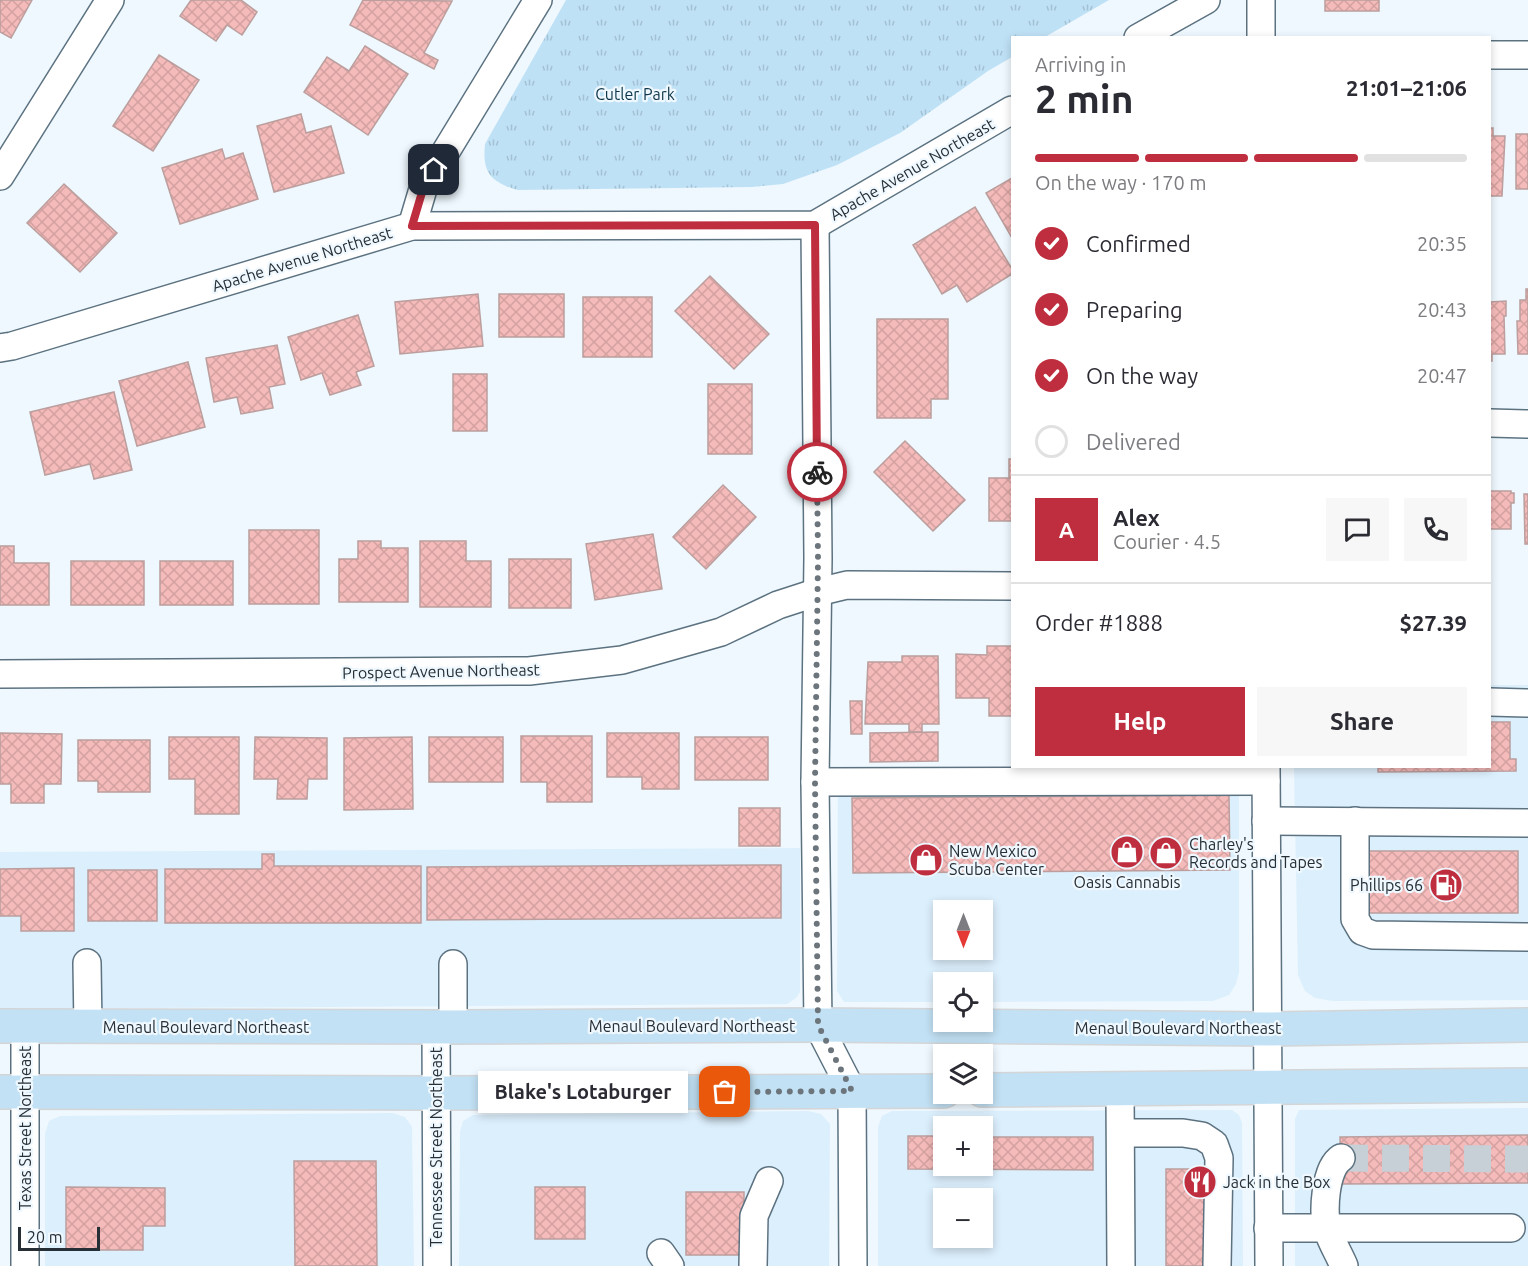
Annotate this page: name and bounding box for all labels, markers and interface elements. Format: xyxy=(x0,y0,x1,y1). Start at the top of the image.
text: Arriving in xyxy=(1035,53,1126,76)
text: 21:01–21:06 xyxy=(1346,75,1467,100)
text: 2 min xyxy=(1035,77,1134,120)
park label: Cutler Park xyxy=(595,85,675,103)
street label: Apache Avenue Northeast xyxy=(826,114,998,224)
pin xyxy=(408,144,459,195)
icon: home xyxy=(417,153,450,186)
text: On the way · 170 m xyxy=(1035,171,1207,194)
street label: Apache Avenue Northeast xyxy=(210,223,395,295)
icon: check xyxy=(1035,227,1068,260)
text: Confirmed xyxy=(1086,231,1191,256)
text: 20:35 xyxy=(1417,232,1467,255)
icon: check xyxy=(1035,293,1068,326)
text: Preparing xyxy=(1086,297,1183,322)
text: 20:43 xyxy=(1417,298,1467,321)
icon: check xyxy=(1035,359,1068,392)
text: On the way xyxy=(1086,363,1198,388)
text: 20:47 xyxy=(1417,364,1467,387)
text: Delivered xyxy=(1086,429,1181,454)
courier xyxy=(787,442,847,502)
icon: bike xyxy=(801,456,834,489)
button: chat xyxy=(1326,498,1389,561)
button: phone xyxy=(1404,498,1467,561)
text: Alex xyxy=(1113,505,1160,530)
text: A xyxy=(1059,517,1074,542)
text: Courier · 4.5 xyxy=(1113,530,1221,553)
text: Order #1888 xyxy=(1035,610,1163,635)
text: $27.39 xyxy=(1400,610,1467,635)
street label: Prospect Avenue Northeast xyxy=(342,660,541,682)
button: Help xyxy=(1035,687,1245,756)
button: Share xyxy=(1257,687,1467,756)
shop icon: Oasis Cannabis xyxy=(1109,834,1145,870)
shop icon: Charley's Records and Tapes xyxy=(1148,835,1184,871)
place label: Charley's Records and Tapes xyxy=(1189,835,1323,871)
shop icon: New Mexico Scuba Center xyxy=(908,842,944,878)
place label: New Mexico Scuba Center xyxy=(949,842,1044,878)
fuel station icon: Phillips 66 xyxy=(1428,867,1464,903)
place label: Oasis Cannabis xyxy=(1074,873,1180,891)
place label: Phillips 66 xyxy=(1350,876,1423,894)
north arrow xyxy=(933,900,993,960)
map controls xyxy=(933,900,993,1248)
button: locate xyxy=(933,972,993,1032)
street label: Menaul Boulevard Northeast xyxy=(589,1017,796,1035)
street label: Menaul Boulevard Northeast xyxy=(103,1018,310,1036)
street label: Menaul Boulevard Northeast xyxy=(1075,1019,1282,1037)
button: layers xyxy=(933,1044,993,1104)
street label: Texas Street Northeast xyxy=(16,1045,34,1210)
street label: Tennessee Street Northeast xyxy=(427,1046,445,1247)
pin xyxy=(699,1066,750,1117)
callout: Blake's Lotaburger xyxy=(479,1071,689,1113)
icon: bag xyxy=(708,1075,741,1108)
text: Blake's Lotaburger xyxy=(494,1080,672,1103)
button: + xyxy=(933,1116,993,1176)
restaurant icon: Jack in the Box xyxy=(1182,1164,1218,1200)
place label: Jack in the Box xyxy=(1223,1173,1330,1191)
button: − xyxy=(933,1188,993,1248)
scale bar xyxy=(18,1224,100,1252)
text: 20 m xyxy=(27,1228,63,1246)

